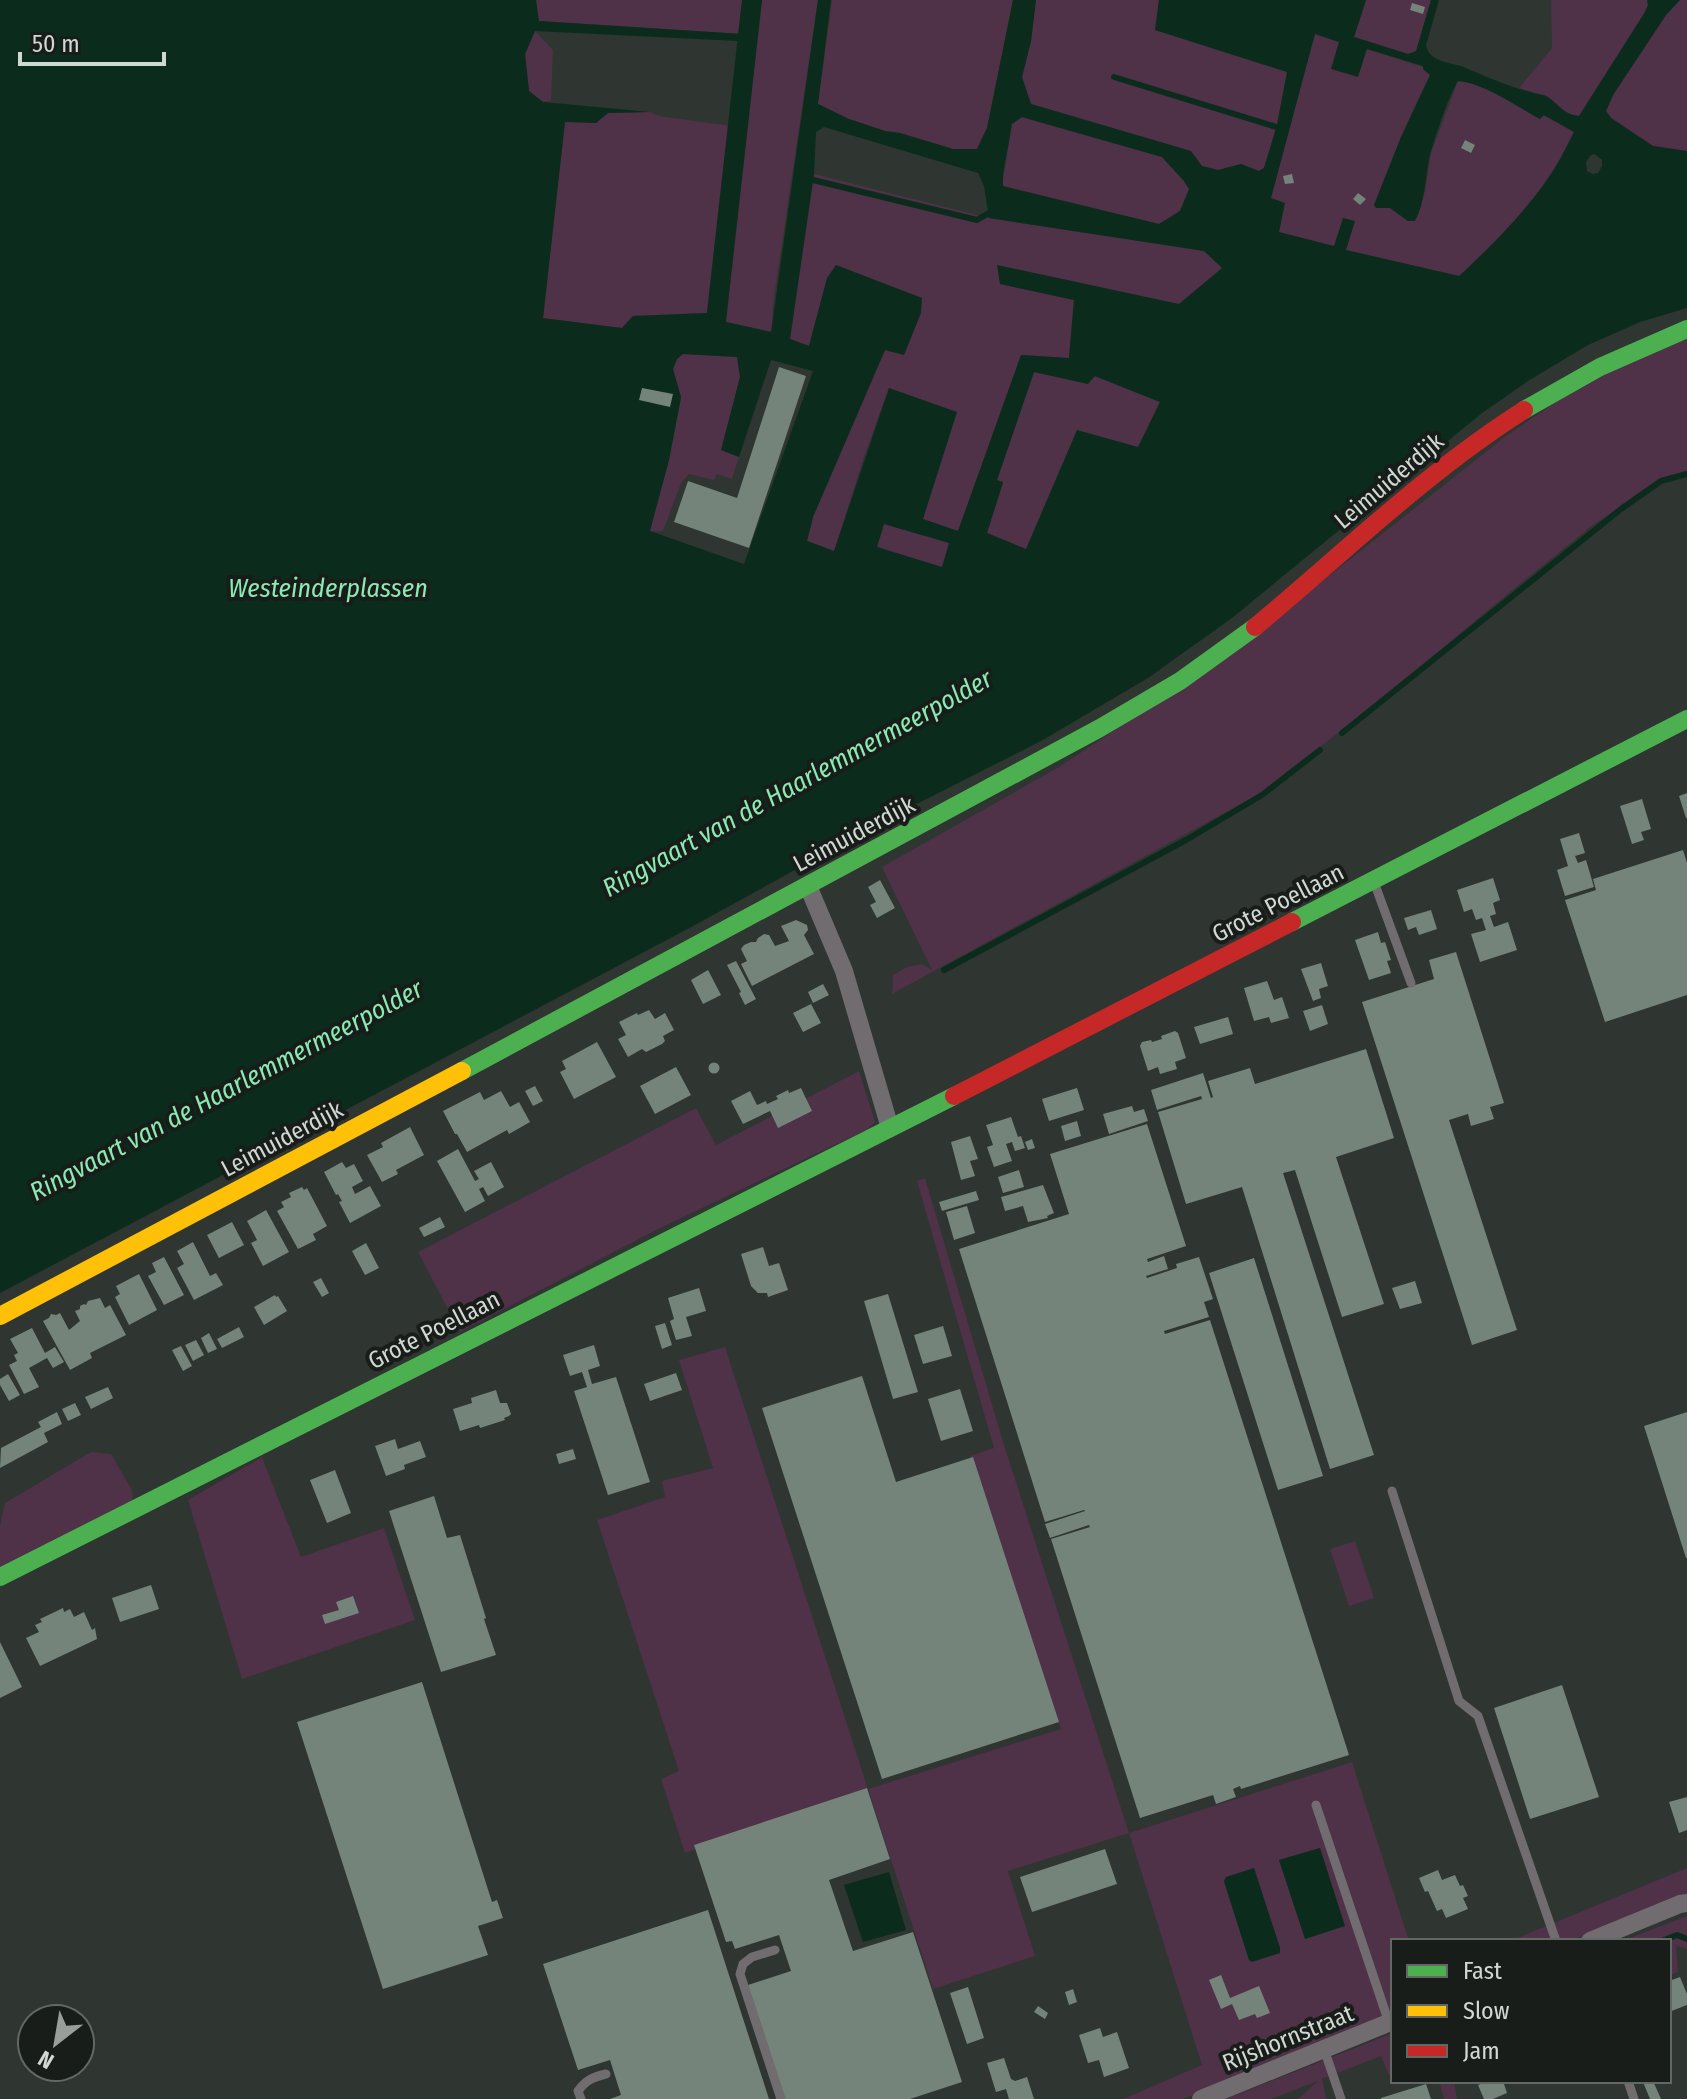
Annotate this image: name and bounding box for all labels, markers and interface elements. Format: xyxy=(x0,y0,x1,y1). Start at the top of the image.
scale bar xyxy=(20,16,164,66)
text: 50 m xyxy=(32,30,80,58)
street label: Leimuiderdijk xyxy=(1329,427,1450,535)
water label: Westeinderplassen xyxy=(228,573,428,604)
water label: Ringvaart van de Haarlemmermeerpolder xyxy=(597,663,998,904)
street label: Leimuiderdijk xyxy=(788,790,920,878)
street label: Grote Poellaan xyxy=(1207,858,1349,948)
water label: Ringvaart van de Haarlemmermeerpolder xyxy=(24,973,429,1208)
street label: Leimuiderdijk xyxy=(216,1095,348,1183)
street label: Grote Poellaan xyxy=(363,1285,505,1375)
legend xyxy=(1391,1939,1671,2083)
text: Fast xyxy=(1463,1957,1502,1985)
text: Slow xyxy=(1463,1997,1510,2025)
street label: Rijshornstraat xyxy=(1218,1999,1358,2077)
north arrow xyxy=(16,2003,96,2083)
text: Jam xyxy=(1463,2037,1500,2065)
text: N xyxy=(33,2045,59,2075)

